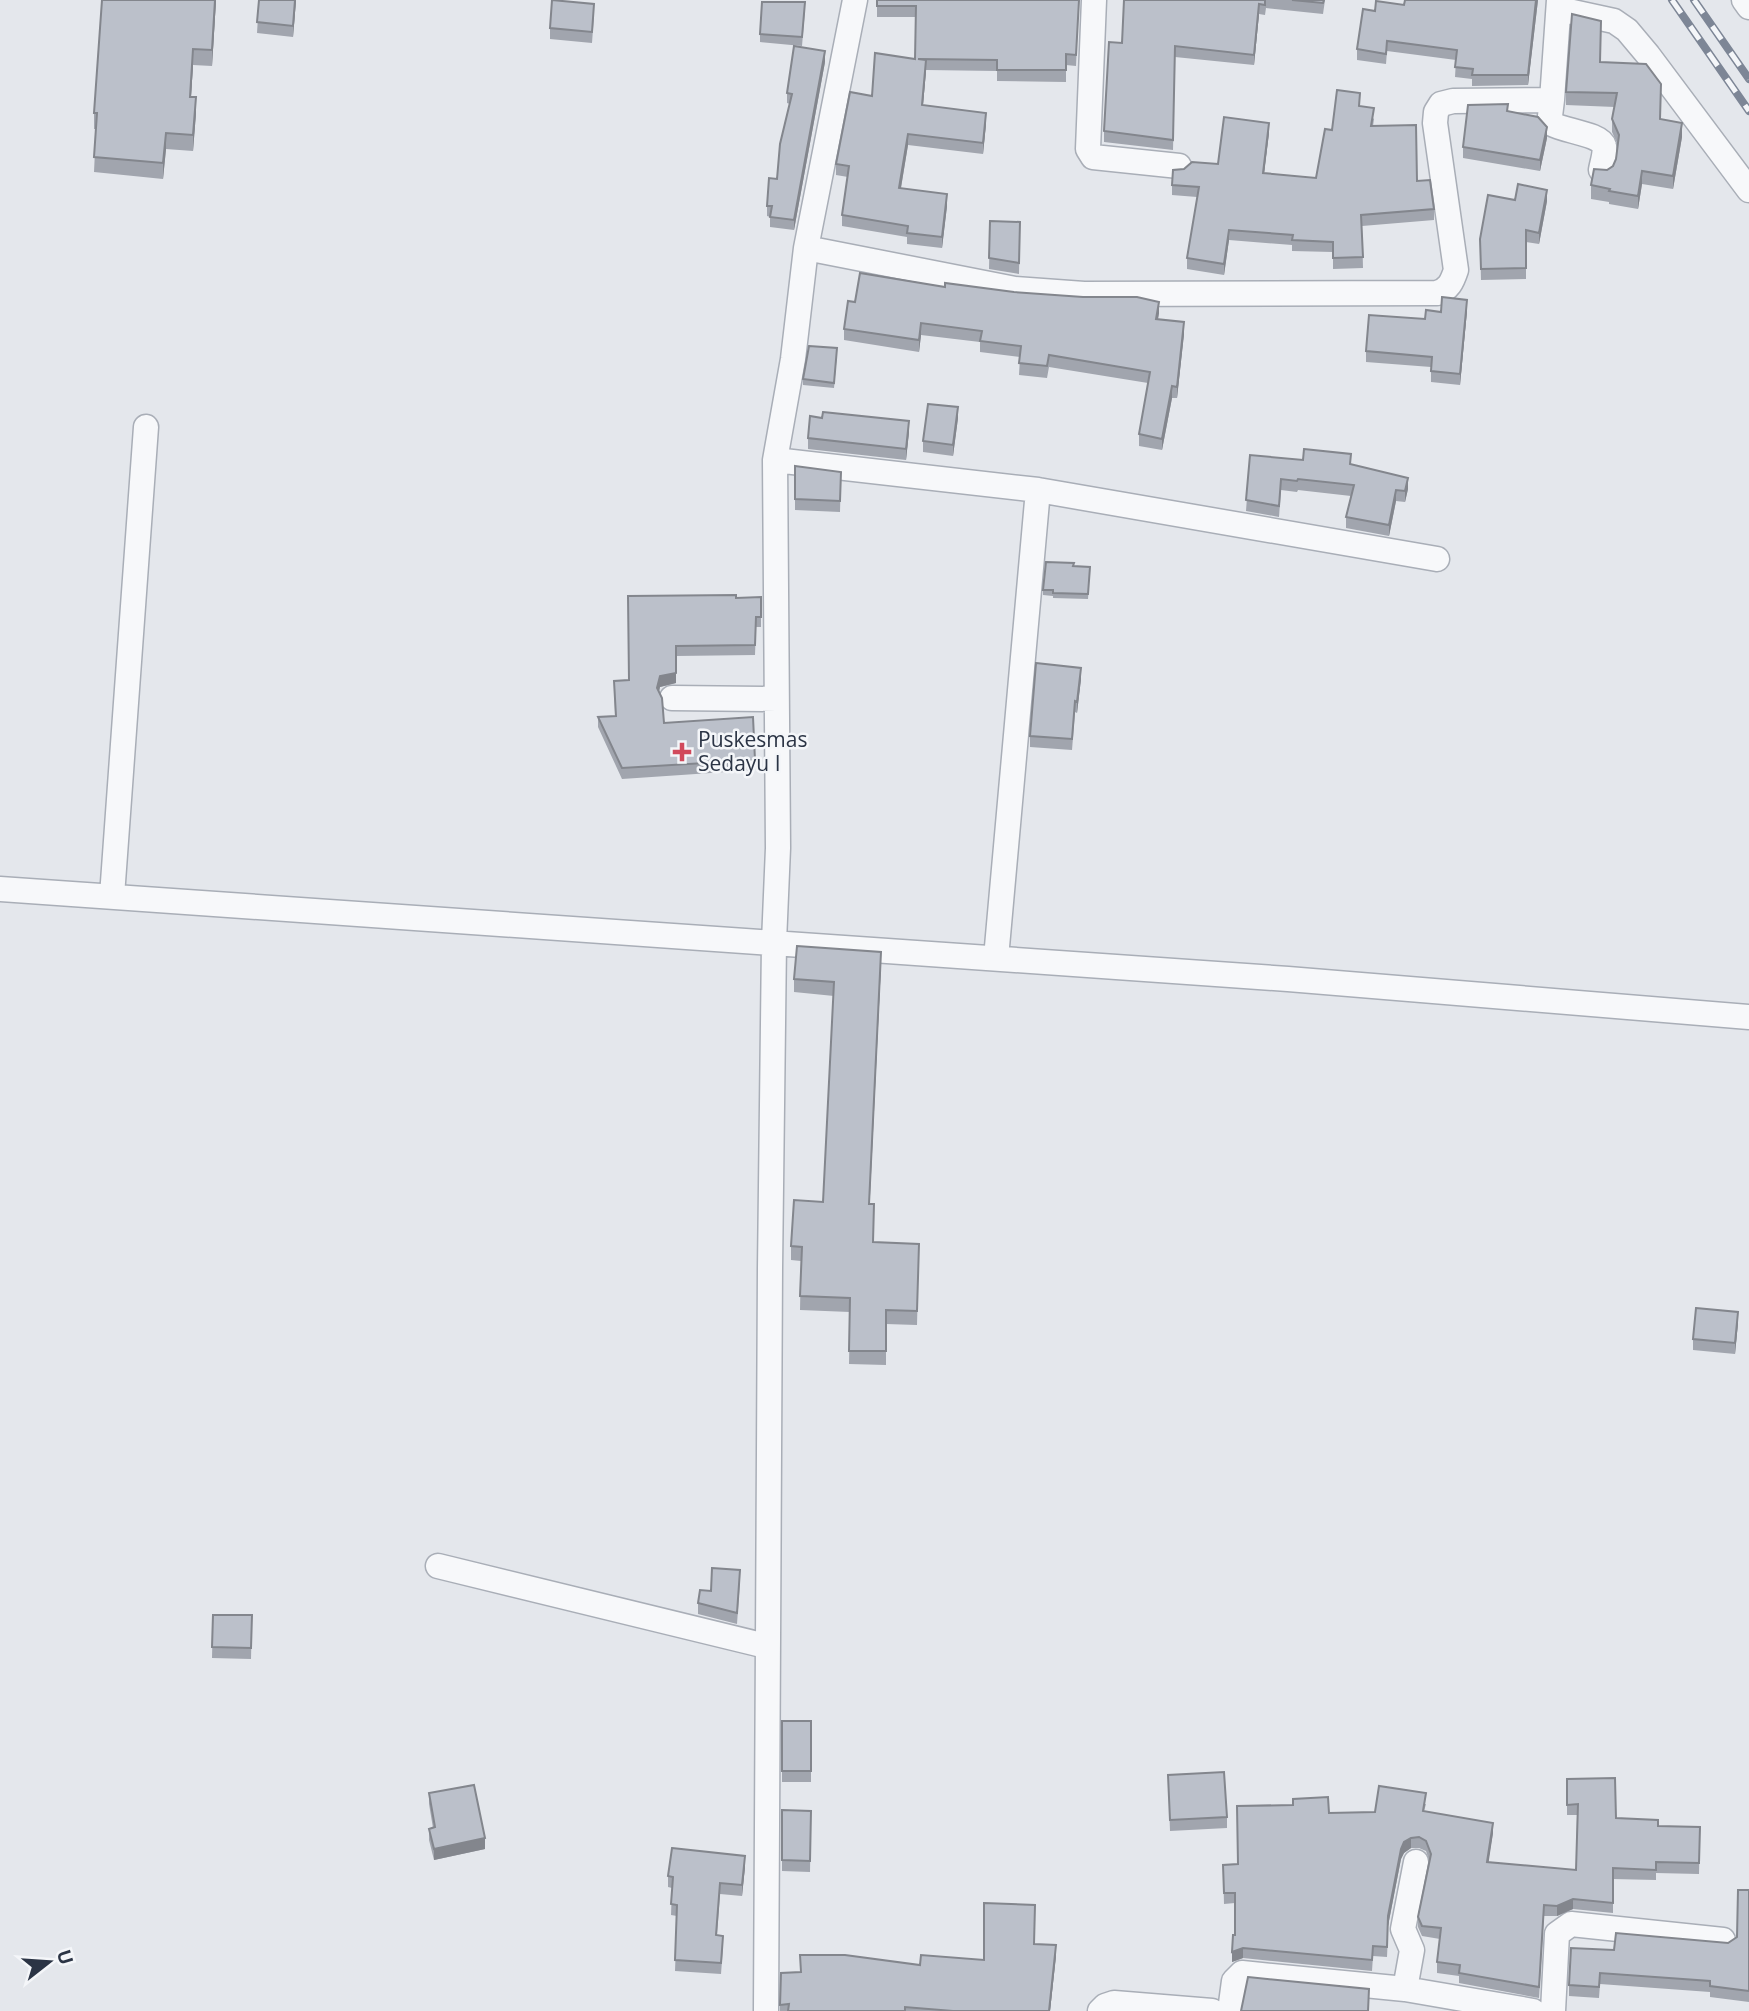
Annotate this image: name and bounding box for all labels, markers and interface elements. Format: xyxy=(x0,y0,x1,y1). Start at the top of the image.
place label: Puskesmas Sedayu I xyxy=(698,725,807,777)
marker: Puskesmas Sedayu I xyxy=(672,742,692,762)
north arrow xyxy=(14,1927,84,1997)
text: U xyxy=(51,1946,80,1968)

